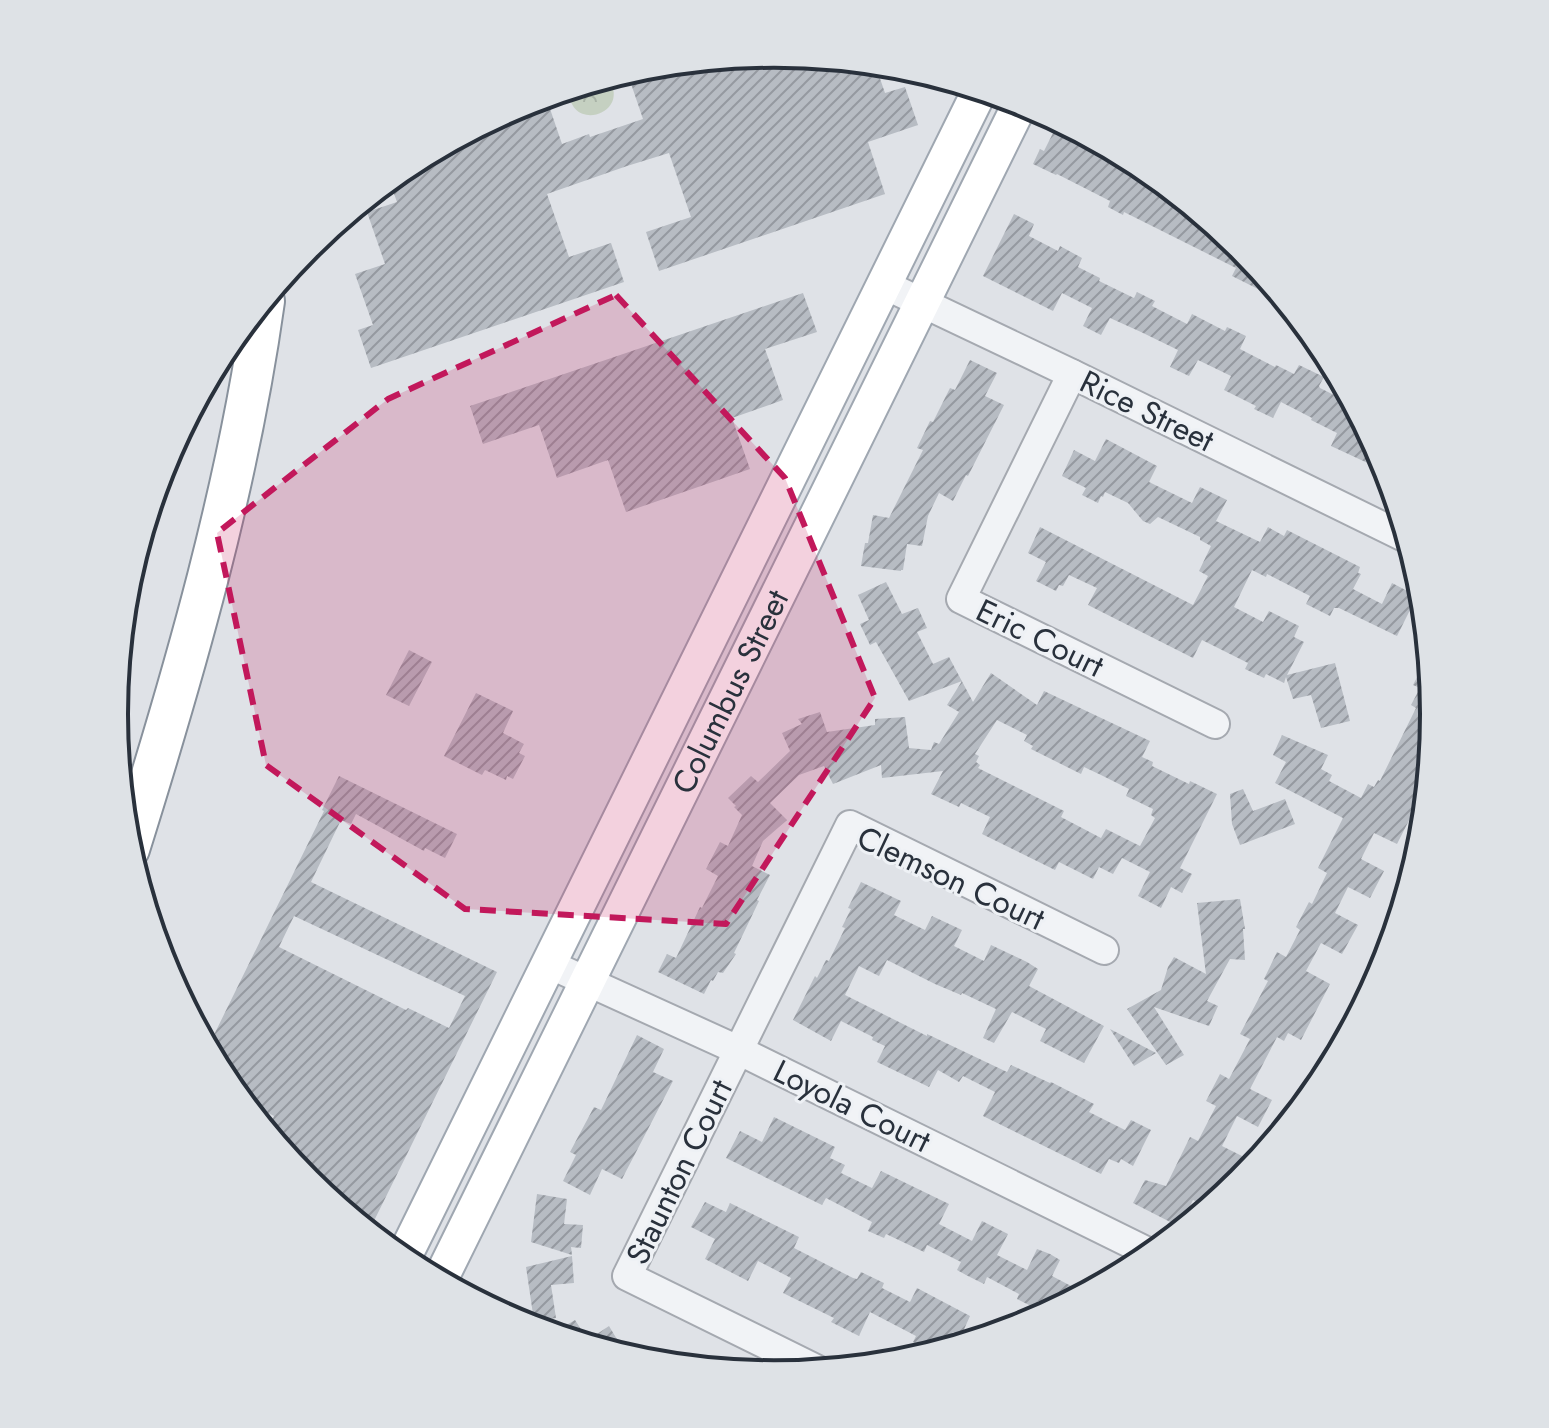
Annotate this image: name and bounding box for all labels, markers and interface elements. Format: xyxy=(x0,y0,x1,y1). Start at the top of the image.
street label: Rice Street xyxy=(1072,359,1222,463)
street label: Columbus Street xyxy=(660,581,800,802)
street label: Eric Court xyxy=(969,587,1112,689)
street label: Clemson Court xyxy=(850,814,1053,942)
street label: Loyola Court xyxy=(766,1048,939,1164)
street label: Staunton Court xyxy=(614,1071,744,1272)

